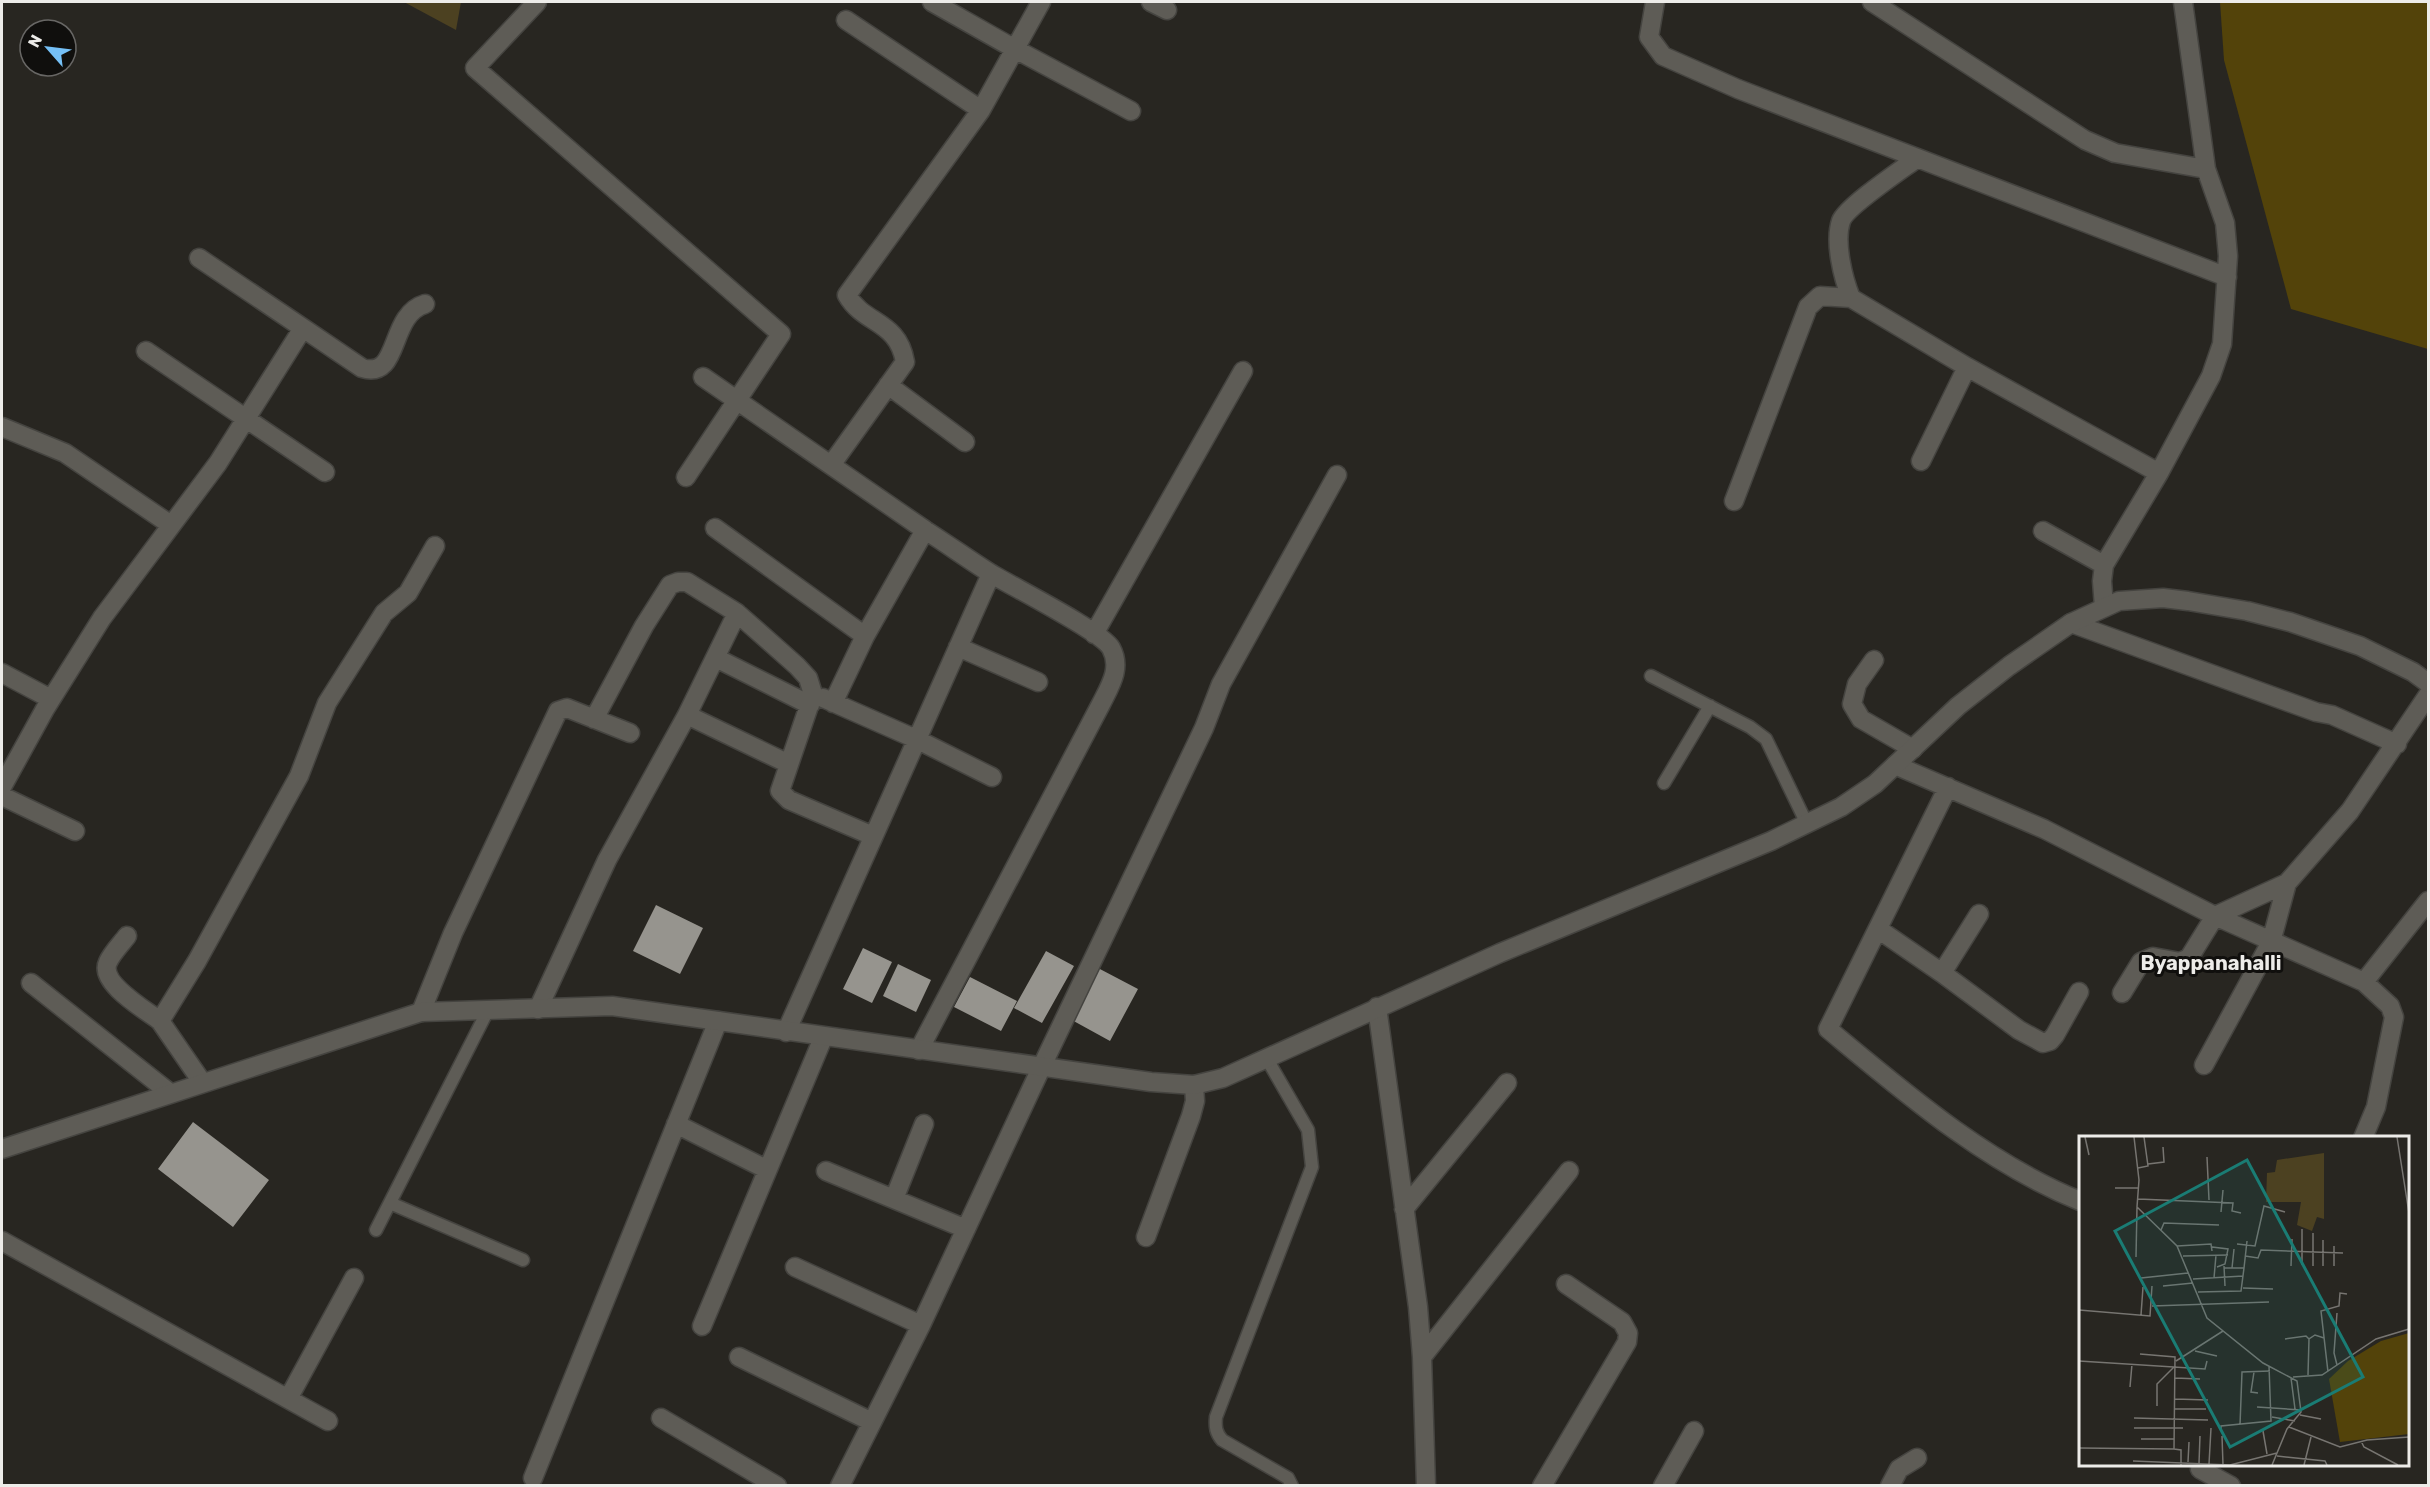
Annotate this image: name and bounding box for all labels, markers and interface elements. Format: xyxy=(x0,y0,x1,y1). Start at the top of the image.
north arrow xyxy=(18,18,78,78)
text: N xyxy=(24,32,46,51)
district label: Byappanahalli xyxy=(2140,951,2282,975)
inset map xyxy=(2079,1136,2409,1466)

